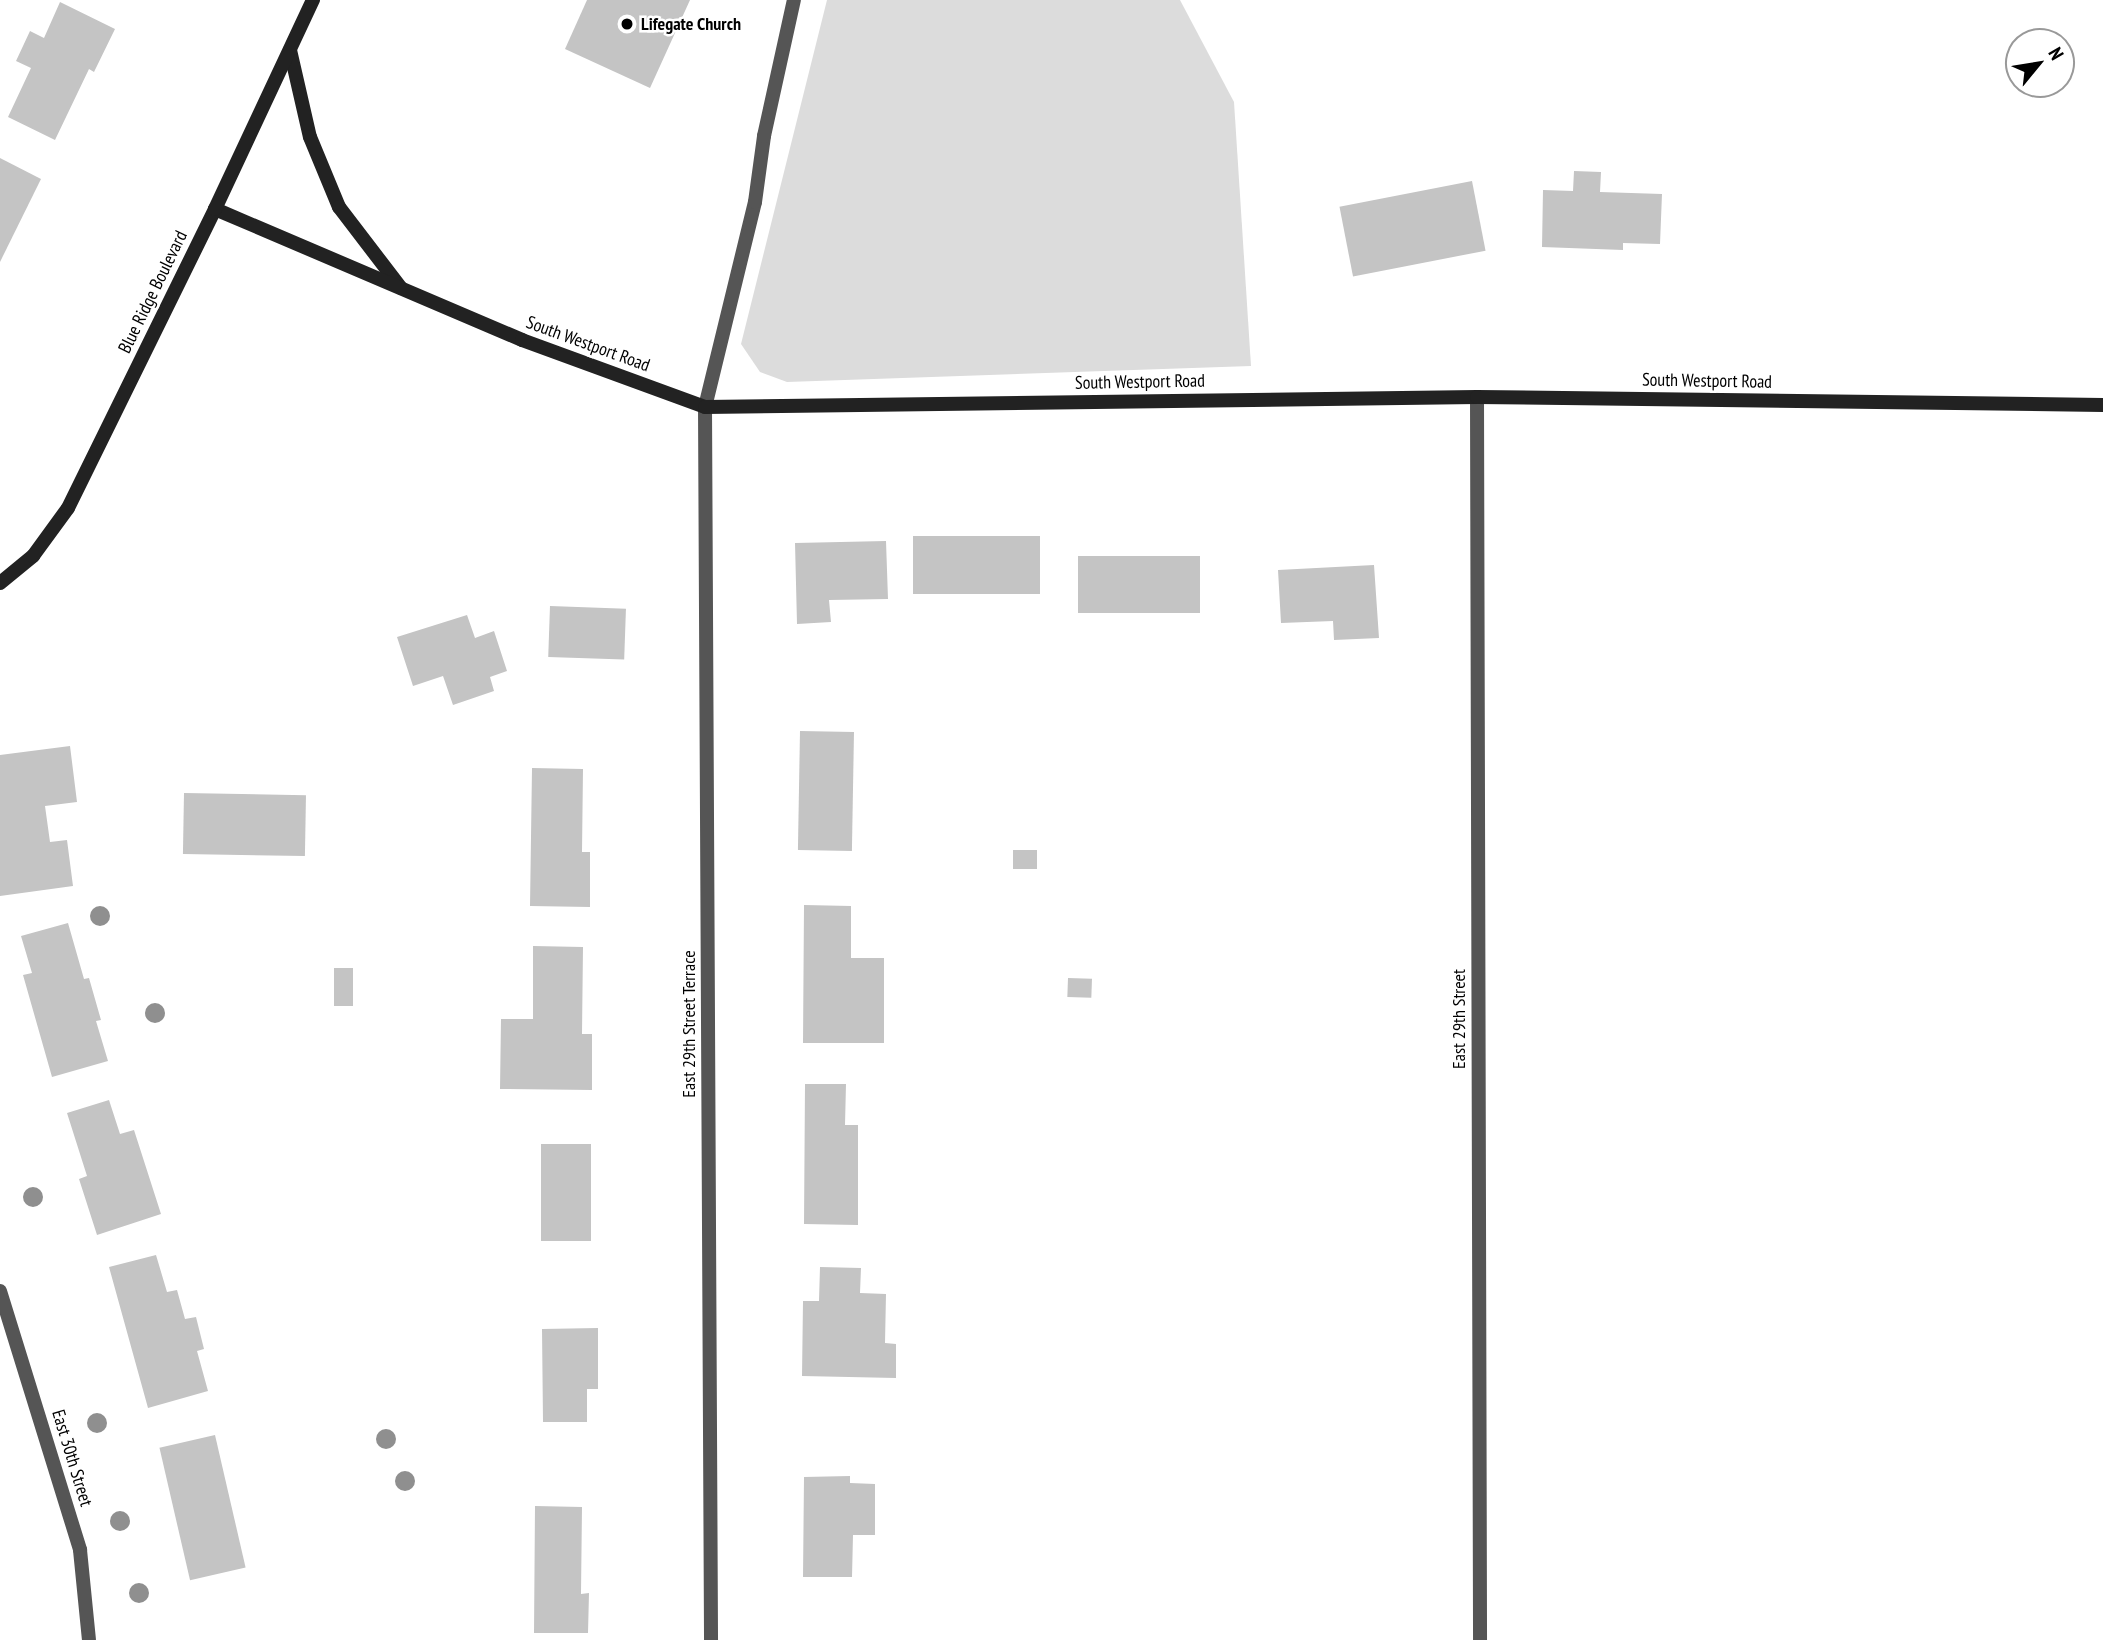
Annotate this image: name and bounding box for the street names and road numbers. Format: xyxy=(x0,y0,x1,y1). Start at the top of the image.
street label: Blue Ridge Boulevard xyxy=(114,227,192,357)
street label: South Westport Road xyxy=(523,312,653,376)
street label: South Westport Road xyxy=(1642,369,1772,393)
street label: South Westport Road xyxy=(1075,370,1205,394)
street label: East 29th Street Terrace xyxy=(678,950,700,1098)
street label: East 29th Street xyxy=(1448,969,1470,1069)
street label: East 30th Street xyxy=(47,1407,97,1509)

